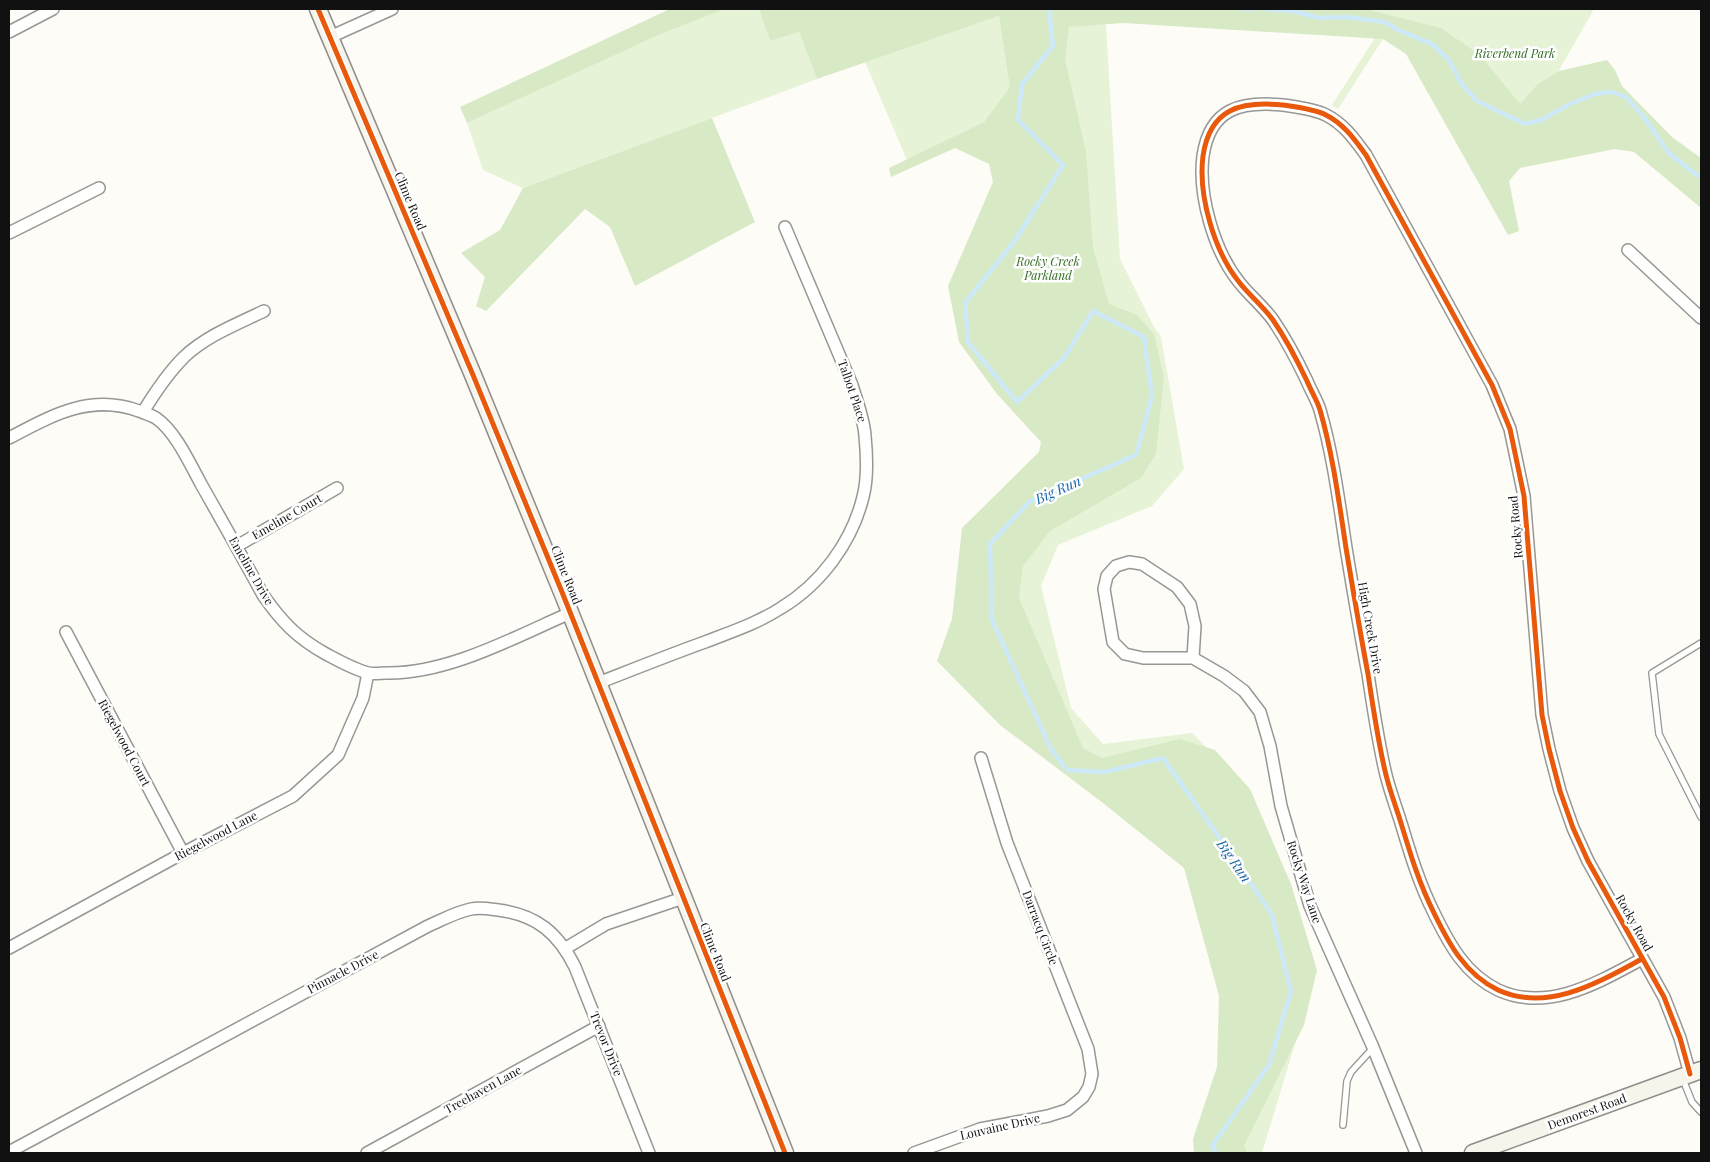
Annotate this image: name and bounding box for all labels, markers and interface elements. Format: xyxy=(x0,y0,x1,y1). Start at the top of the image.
park label: Riverbend Park xyxy=(1474,45,1555,61)
street label: Clime Road xyxy=(391,169,430,232)
park label: Rocky Creek Parkland xyxy=(1015,253,1080,283)
street label: Talbot Place xyxy=(835,357,871,424)
water label: Big Run xyxy=(1031,471,1084,508)
street label: Emeline Court xyxy=(248,489,325,543)
street label: Rocky Road xyxy=(1504,495,1526,559)
street label: Emeline Drive xyxy=(226,533,278,608)
street label: Clime Road xyxy=(548,543,586,606)
street label: High Creek Drive xyxy=(1355,580,1387,675)
street label: Riegelwood Court xyxy=(95,696,155,790)
street label: Riegelwood Lane xyxy=(171,807,260,864)
water label: Big Run xyxy=(1212,835,1256,886)
street label: Rocky Way Lane xyxy=(1284,838,1326,925)
street label: Darracq Circle xyxy=(1019,888,1063,967)
street label: Rocky Road xyxy=(1613,891,1657,954)
street label: Clime Road xyxy=(697,920,735,983)
street label: Pinnacle Drive xyxy=(304,946,381,997)
street label: Trevor Drive xyxy=(587,1009,627,1078)
street label: Treehaven Lane xyxy=(441,1061,524,1117)
street label: Demorest Road xyxy=(1545,1089,1628,1133)
street label: Louvaine Drive xyxy=(958,1109,1041,1143)

